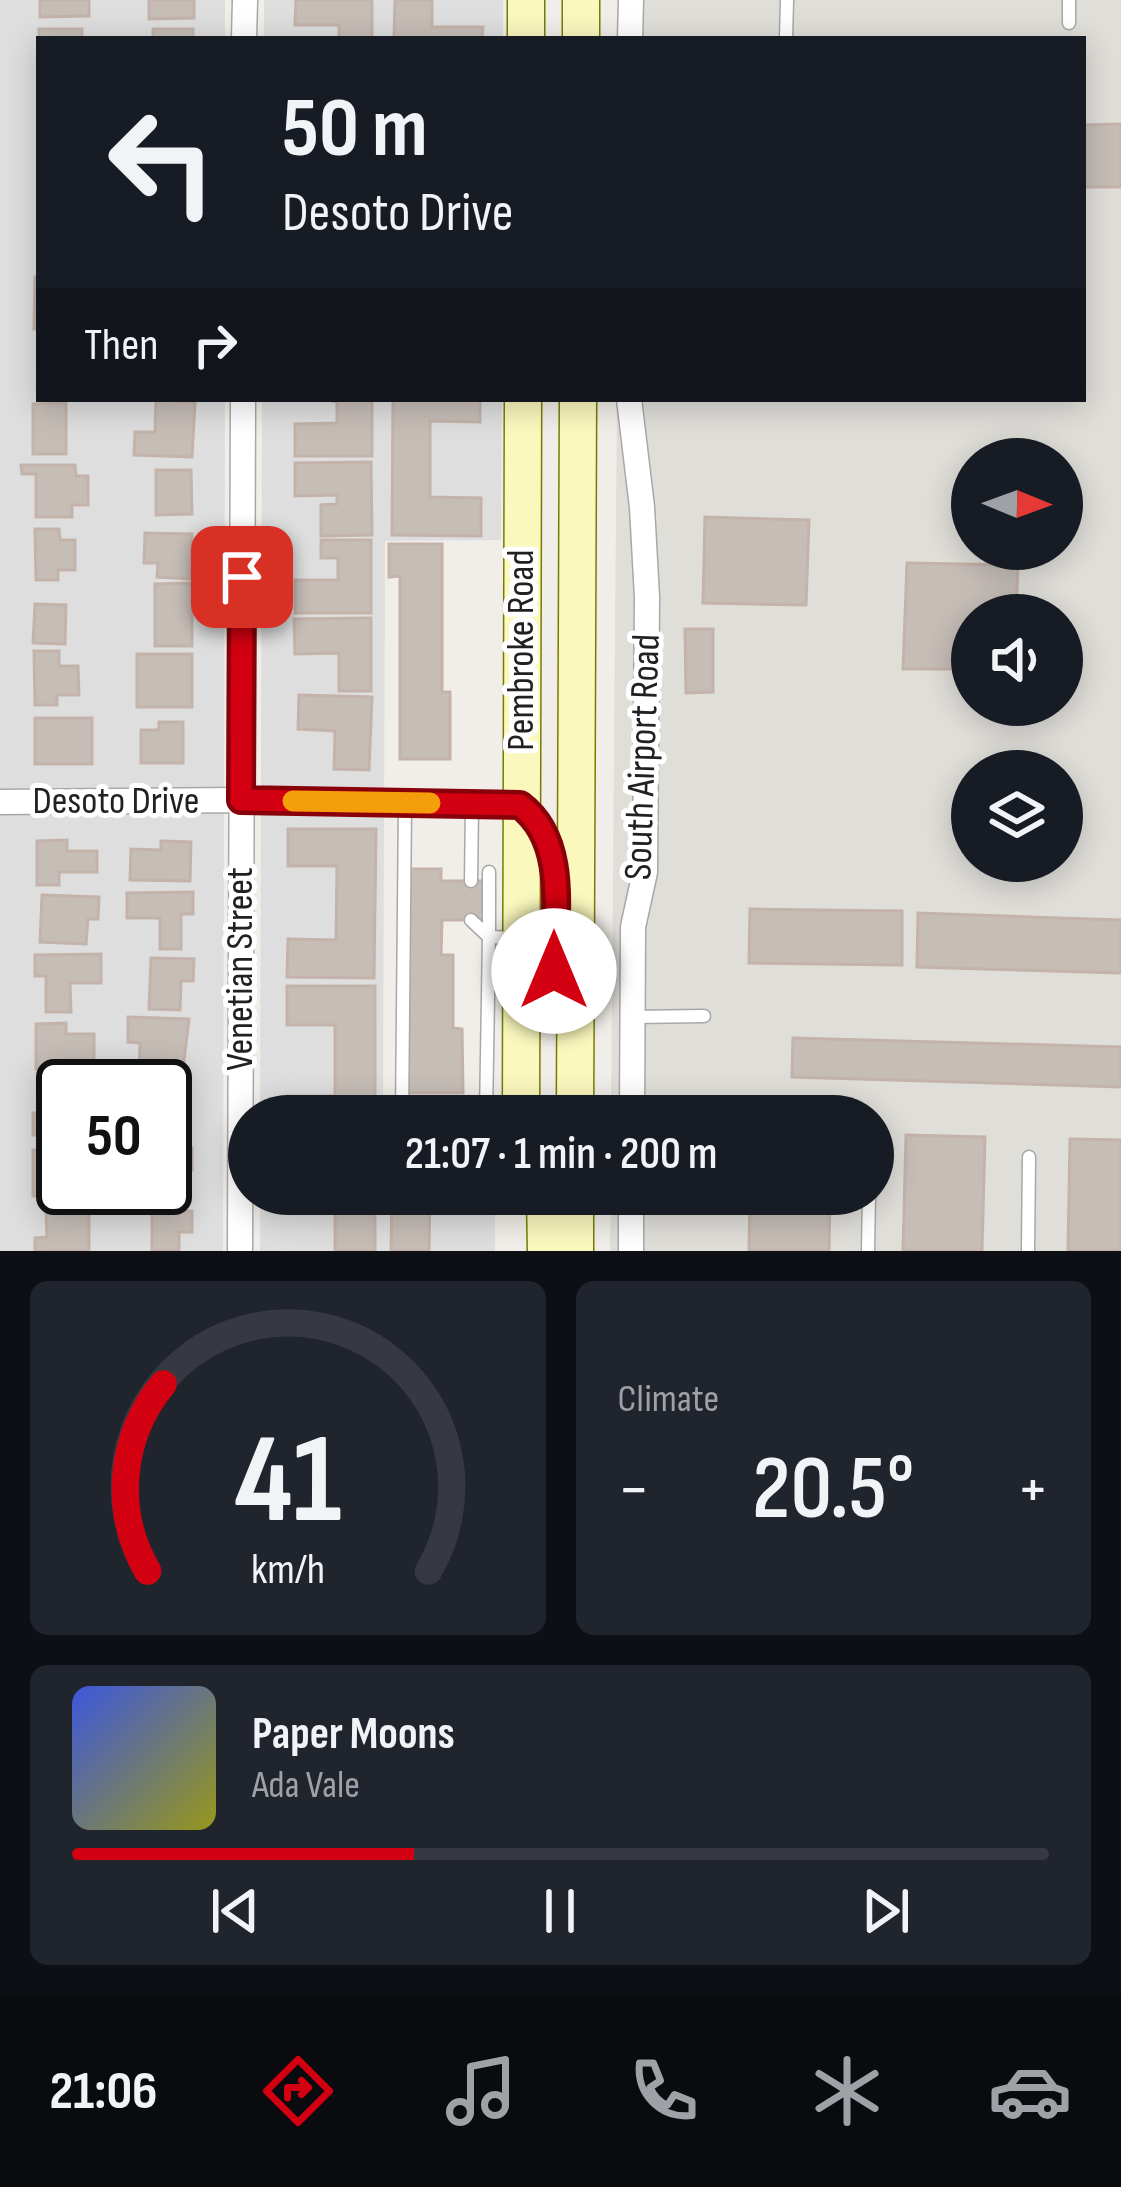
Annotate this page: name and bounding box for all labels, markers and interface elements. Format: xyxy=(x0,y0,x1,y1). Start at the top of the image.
text: 50 m xyxy=(282,79,428,180)
icon: left xyxy=(84,84,240,240)
text: Desoto Drive xyxy=(282,181,513,246)
icon: right xyxy=(182,312,248,378)
text: Then xyxy=(84,318,158,373)
north arrow xyxy=(951,438,1083,570)
map controls xyxy=(951,438,1083,882)
pin xyxy=(191,526,293,628)
icon: arrive xyxy=(209,544,275,610)
street label: Pembroke Road xyxy=(498,549,545,751)
button: sound xyxy=(951,594,1083,726)
street label: South Airport Road xyxy=(615,633,671,881)
button: layers xyxy=(951,750,1083,882)
street label: Desoto Drive xyxy=(32,778,200,825)
street label: Venetian Street xyxy=(217,867,264,1071)
position arrow xyxy=(491,908,617,1034)
speed limit sign: 50 xyxy=(36,1059,192,1215)
text: 21:07 · 1 min · 200 m xyxy=(405,1127,717,1182)
text: Climate xyxy=(618,1376,719,1423)
text: 41 xyxy=(234,1408,341,1557)
text: 20.5° xyxy=(752,1436,914,1544)
text: − xyxy=(618,1451,650,1530)
text: + xyxy=(1017,1451,1049,1530)
text: km/h xyxy=(251,1544,325,1596)
text: Paper Moons xyxy=(252,1707,455,1762)
text: Ada Vale xyxy=(252,1762,360,1809)
icon: previous xyxy=(202,1878,268,1944)
icon: pause xyxy=(527,1878,593,1944)
icon: next xyxy=(853,1878,919,1944)
icon: directions xyxy=(256,2049,340,2133)
icon: music xyxy=(439,2049,523,2133)
icon: phone xyxy=(622,2049,706,2133)
icon: climate xyxy=(805,2049,889,2133)
icon: car xyxy=(988,2049,1072,2133)
text: 21:06 xyxy=(49,2059,158,2124)

